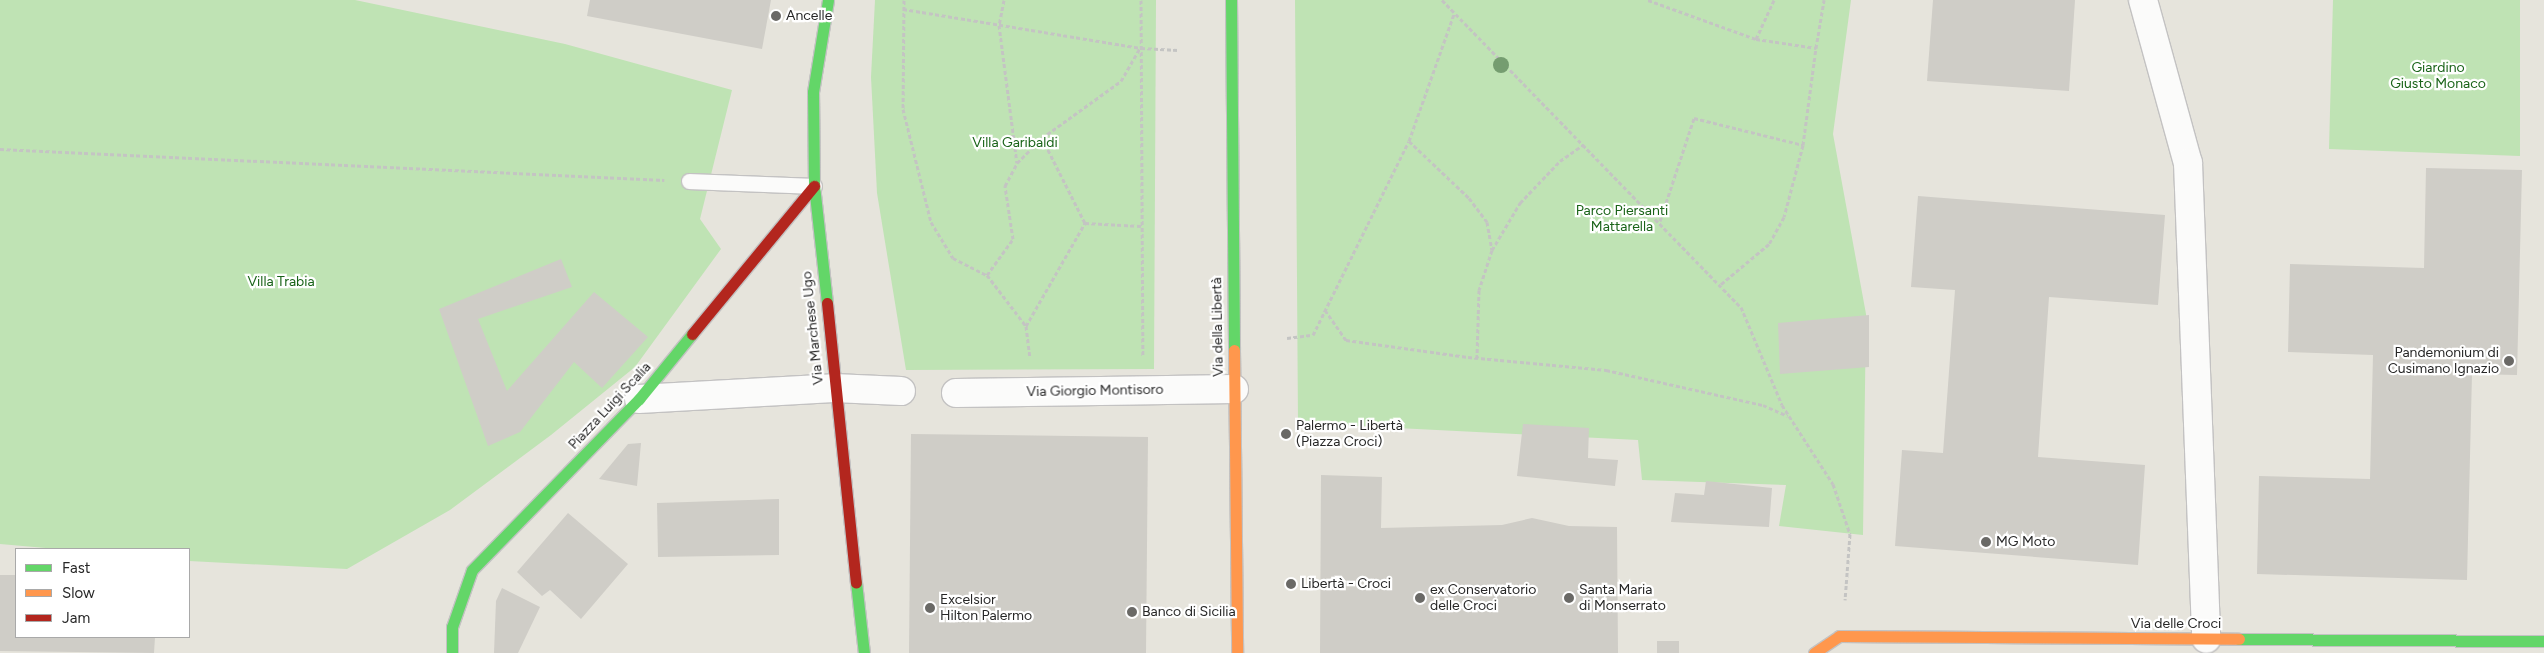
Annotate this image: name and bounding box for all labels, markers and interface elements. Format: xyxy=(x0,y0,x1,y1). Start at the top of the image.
place label: Ancelle xyxy=(786,8,832,24)
marker: Ancelle xyxy=(770,10,782,22)
park label: Giardino Giusto Monaco xyxy=(2390,60,2486,92)
park label: Villa Garibaldi xyxy=(972,135,1058,151)
park label: Parco Piersanti Mattarella xyxy=(1576,203,1668,236)
street label: Via Marchese Ugo xyxy=(799,270,827,386)
park label: Villa Trabia xyxy=(247,274,315,290)
street label: Via della Libertà xyxy=(1209,277,1227,377)
place label: Pandemonium di Cusimano Ignazio xyxy=(2388,345,2499,378)
marker: Pandemonium di Cusimano Ignazio xyxy=(2503,355,2515,367)
street label: Piazza Luigi Scalia xyxy=(565,359,655,453)
street label: Via Giorgio Montisoro xyxy=(1026,381,1164,401)
place label: Palermo - Libertà (Piazza Croci) xyxy=(1296,418,1403,451)
marker: Palermo - Libertà (Piazza Croci) xyxy=(1280,428,1292,440)
place label: MG Moto xyxy=(1996,534,2055,550)
marker: MG Moto xyxy=(1980,536,1992,548)
legend xyxy=(15,548,190,638)
text: Fast xyxy=(62,559,90,577)
place label: Libertà - Croci xyxy=(1301,576,1391,592)
marker: Libertà - Croci xyxy=(1285,578,1297,590)
place label: ex Conservatorio delle Croci xyxy=(1430,582,1536,614)
place label: Santa Maria di Monserrato xyxy=(1579,582,1666,614)
text: Slow xyxy=(62,584,95,602)
place label: Excelsior Hilton Palermo xyxy=(940,592,1032,624)
marker: ex Conservatorio delle Croci xyxy=(1414,592,1426,604)
marker: Santa Maria di Monserrato xyxy=(1563,592,1575,604)
marker: Excelsior Hilton Palermo xyxy=(924,602,936,614)
place label: Banco di Sicilia xyxy=(1142,604,1236,620)
marker: Banco di Sicilia xyxy=(1126,606,1138,618)
text: Jam xyxy=(62,609,90,627)
street label: Via delle Croci xyxy=(2131,616,2221,632)

